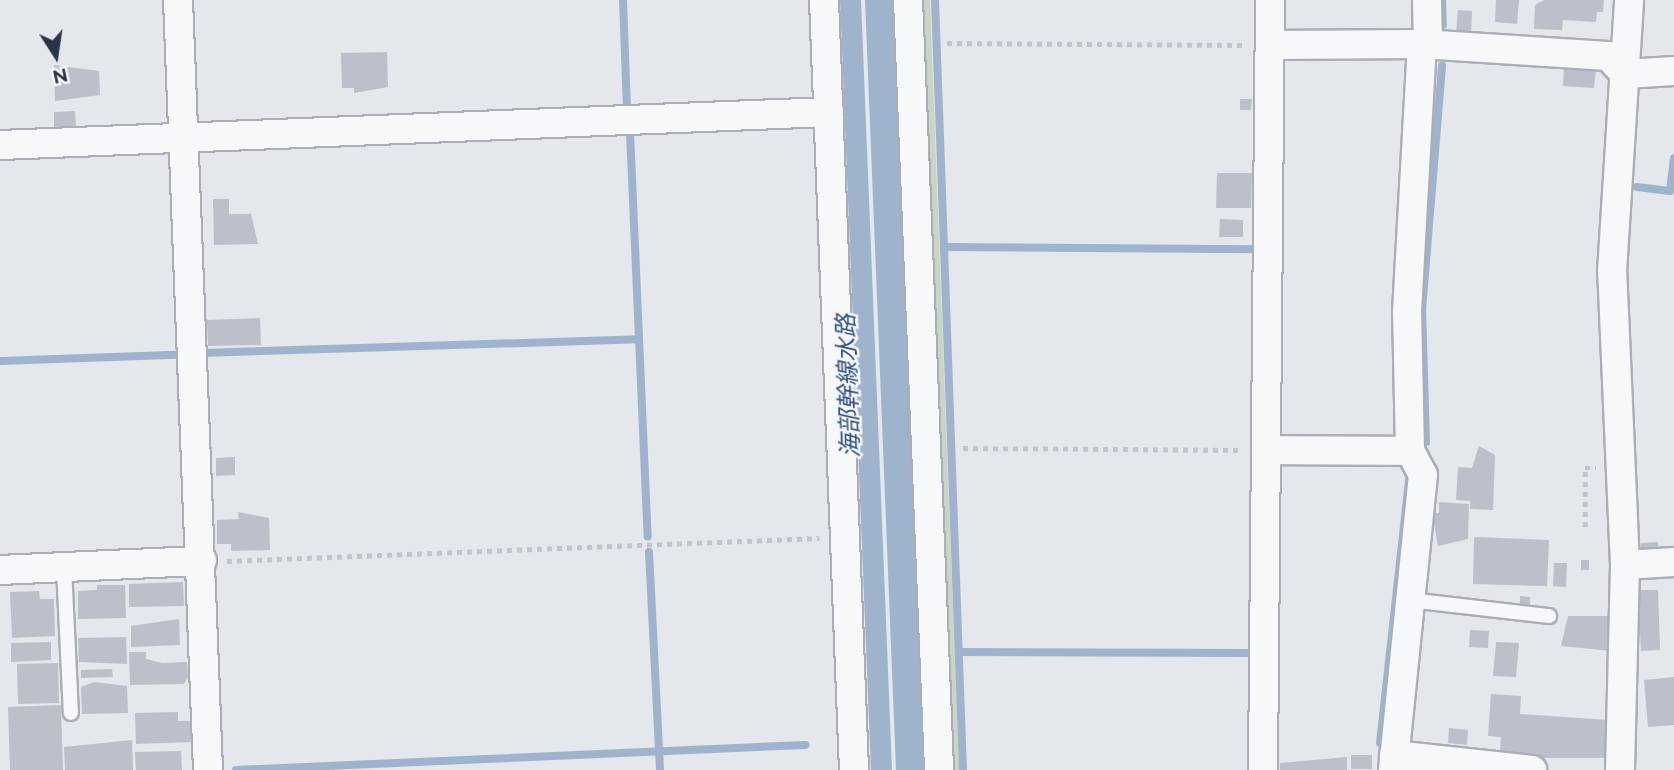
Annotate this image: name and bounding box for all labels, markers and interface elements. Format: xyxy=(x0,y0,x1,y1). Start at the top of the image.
north arrow xyxy=(21,21,91,91)
text: N xyxy=(51,64,70,89)
water label: 海部幹線水路 xyxy=(831,314,865,458)

